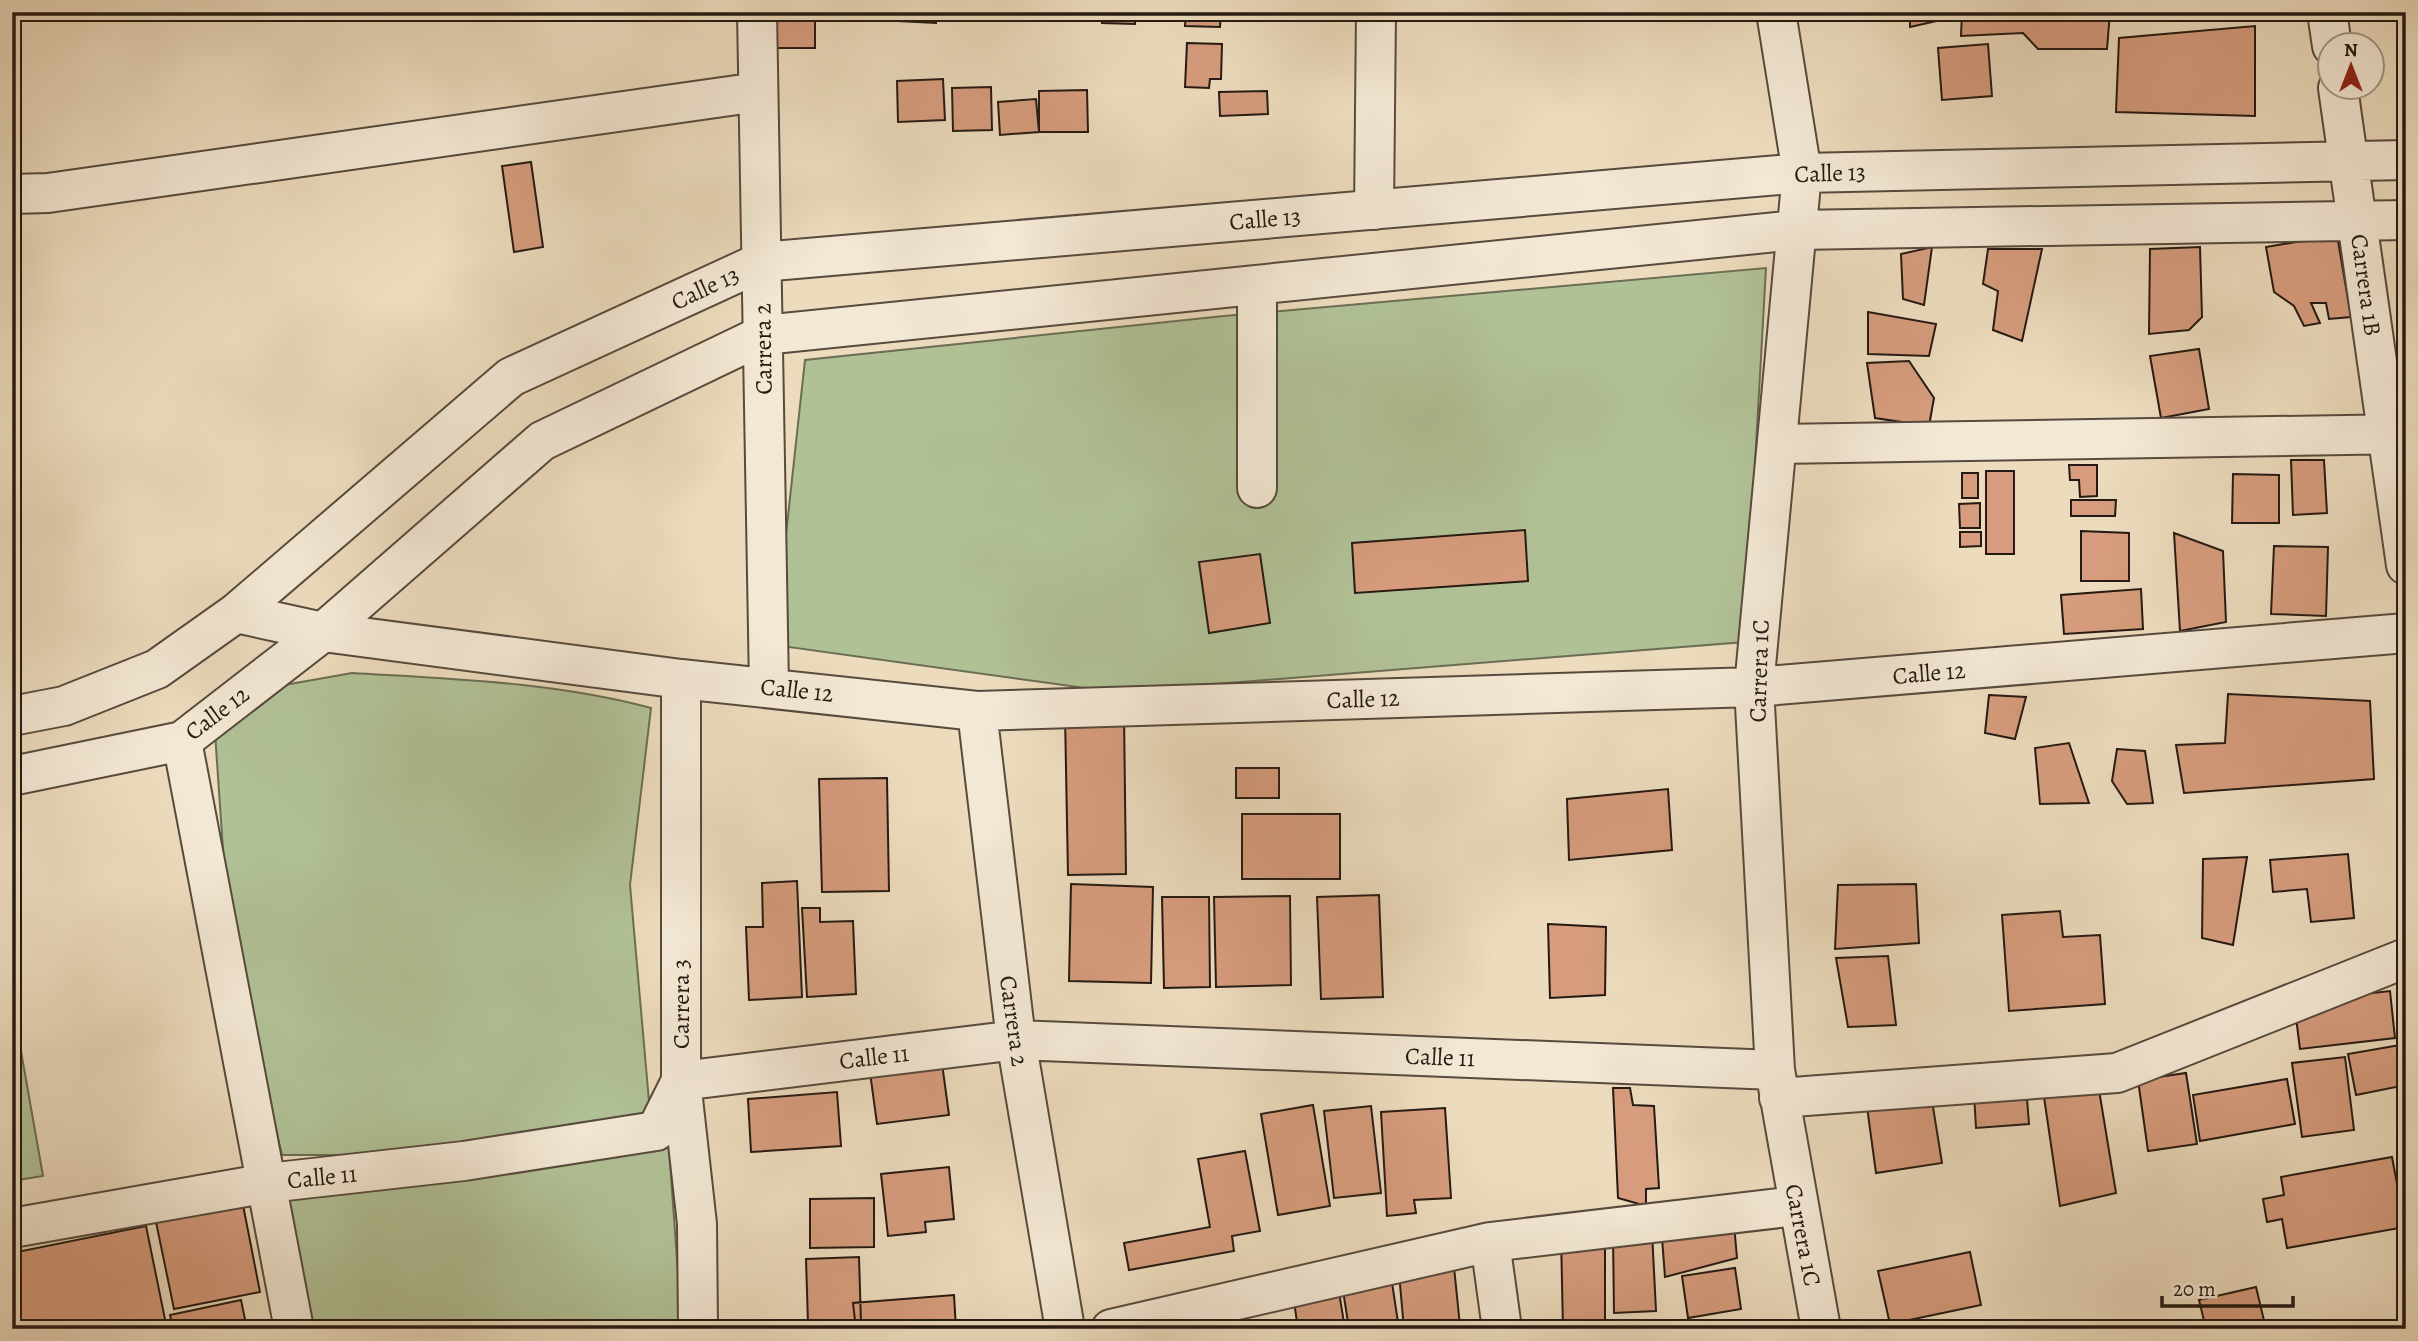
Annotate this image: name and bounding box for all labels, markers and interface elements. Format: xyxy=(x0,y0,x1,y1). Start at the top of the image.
north arrow xyxy=(2316,32,2386,102)
text: N xyxy=(2344,37,2358,63)
street label: Calle 13 xyxy=(1794,156,1866,190)
street label: Calle 13 xyxy=(1228,200,1302,238)
street label: Carrera 1B xyxy=(2343,232,2389,338)
street label: Calle 13 xyxy=(666,258,744,318)
street label: Carrera 2 xyxy=(746,303,780,395)
street label: Carrera 1C xyxy=(1741,619,1777,723)
street label: Calle 12 xyxy=(1891,654,1967,692)
street label: Calle 12 xyxy=(759,670,835,710)
street label: Calle 12 xyxy=(178,678,256,748)
street label: Calle 12 xyxy=(1326,682,1400,716)
street label: Carrera 3 xyxy=(665,959,697,1049)
street label: Carrera 2 xyxy=(992,974,1036,1068)
street label: Calle 11 xyxy=(837,1037,911,1077)
street label: Calle 11 xyxy=(1405,1040,1475,1074)
street label: Calle 11 xyxy=(286,1157,358,1197)
street label: Carrera 1C xyxy=(1777,1181,1829,1289)
scale bar xyxy=(2162,1264,2294,1308)
text: 20 m xyxy=(2173,1275,2216,1303)

